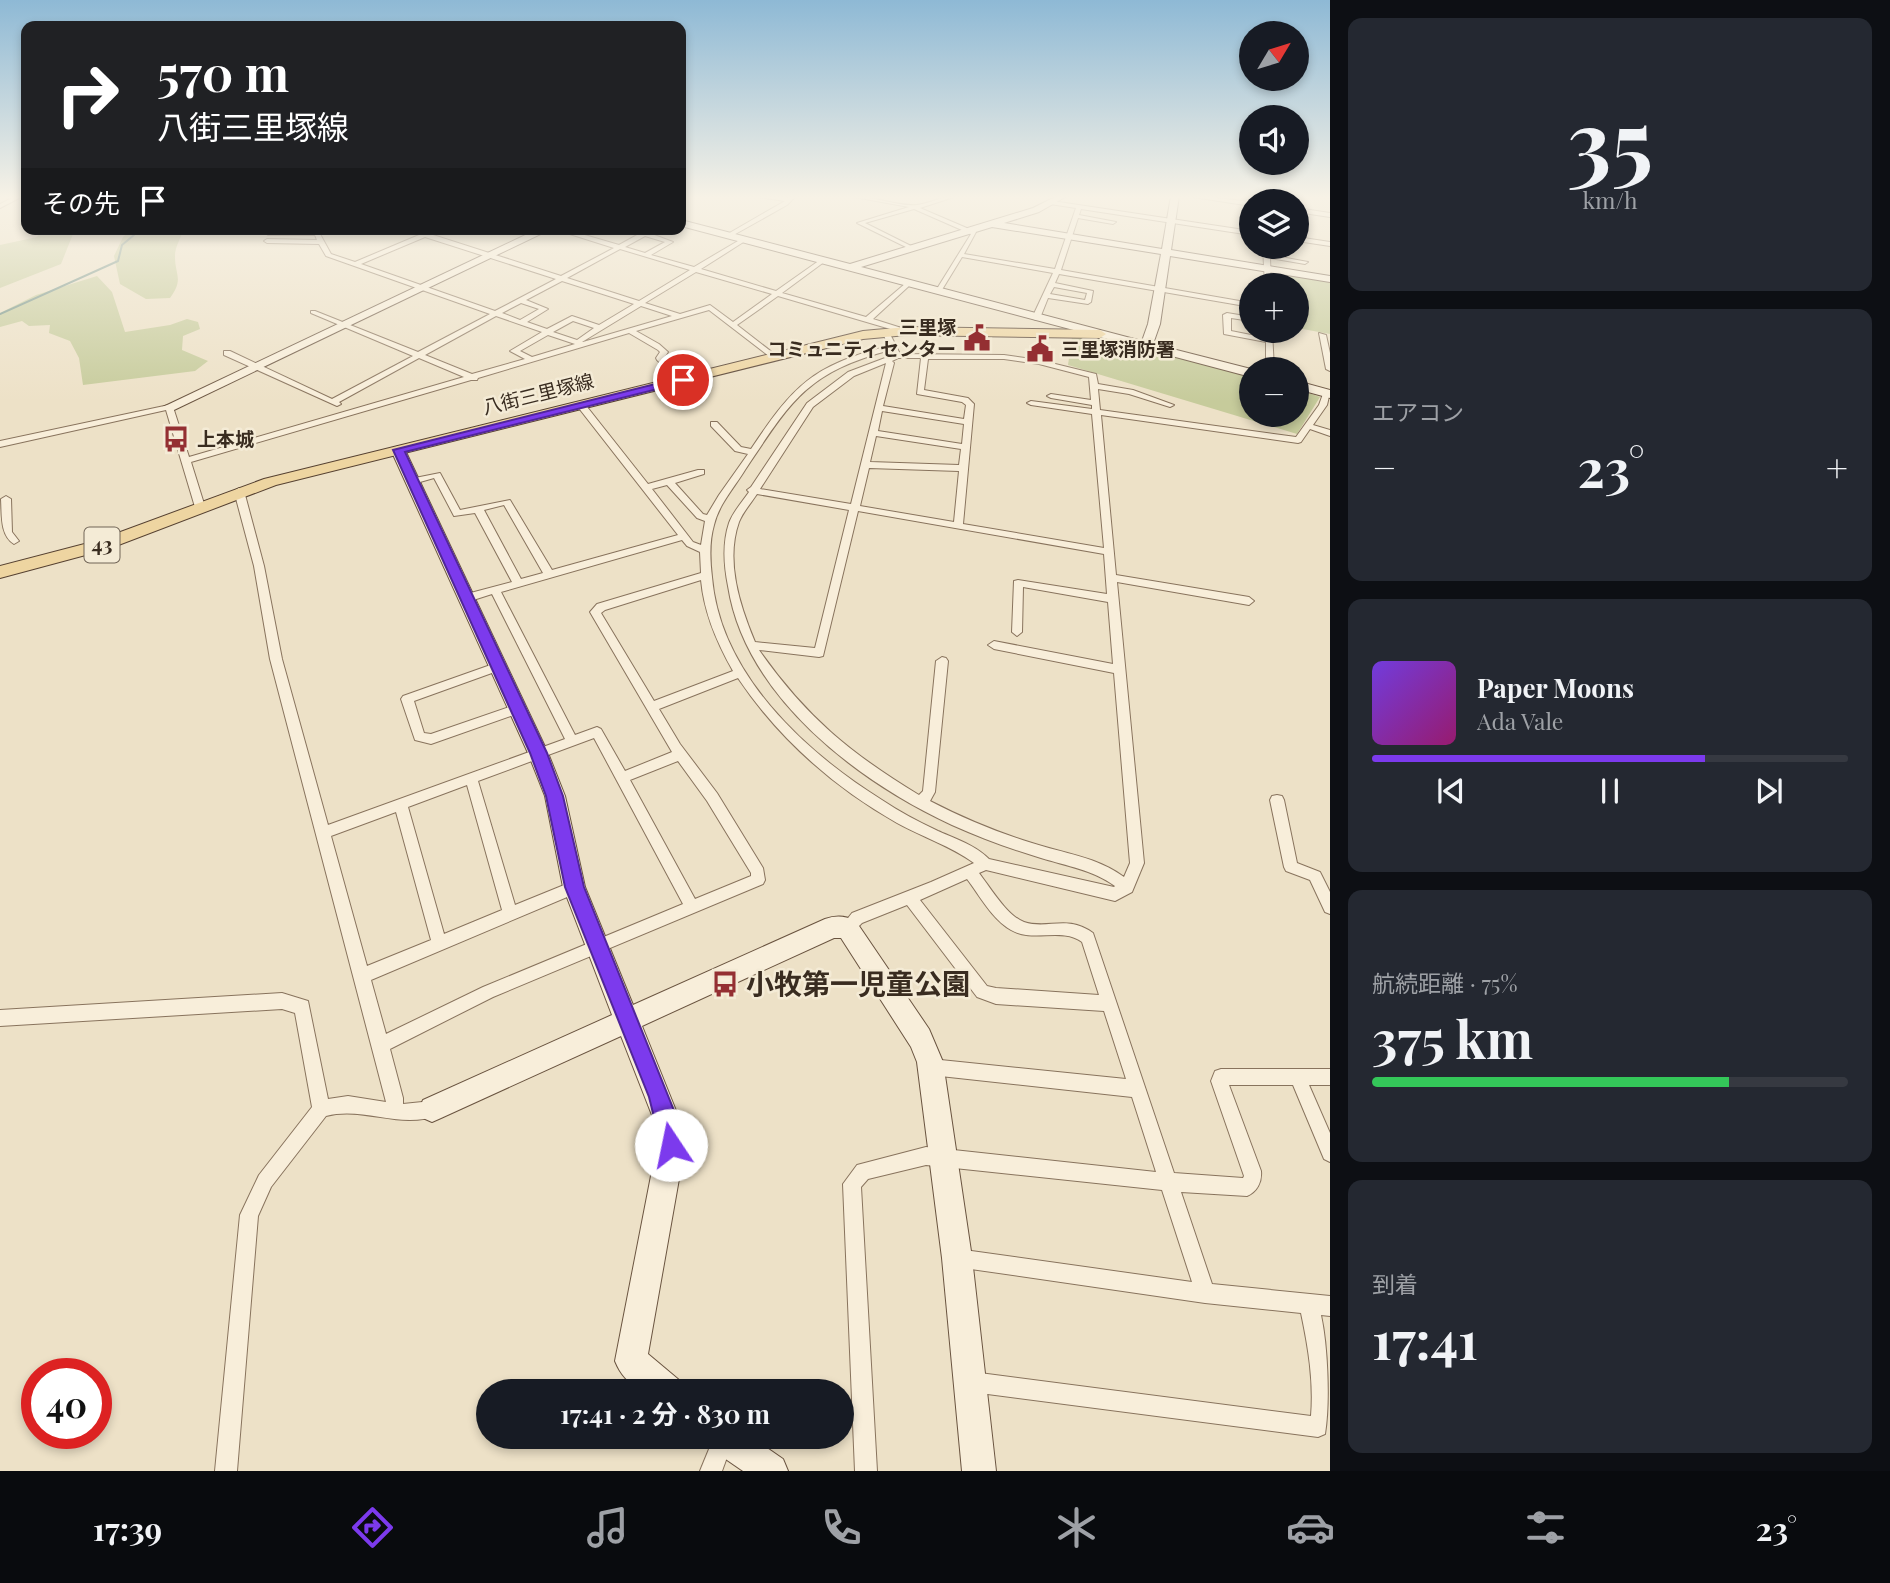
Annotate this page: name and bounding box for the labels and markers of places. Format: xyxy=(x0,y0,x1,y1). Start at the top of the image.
place label: 三里塚 コミュニティセンター xyxy=(767,313,956,361)
public building icon: 三里塚 コミュニティセンター xyxy=(962,323,992,353)
public building icon: 三里塚消防署 xyxy=(1025,334,1055,364)
place label: 三里塚消防署 xyxy=(1061,335,1175,361)
pin xyxy=(653,350,713,410)
bus stop icon: 上本城 xyxy=(161,424,191,454)
place label: 上本城 xyxy=(197,425,254,451)
place label: 小牧第一児童公園 xyxy=(746,964,970,1001)
bus stop icon: 小牧第一児童公園 xyxy=(710,969,740,999)

